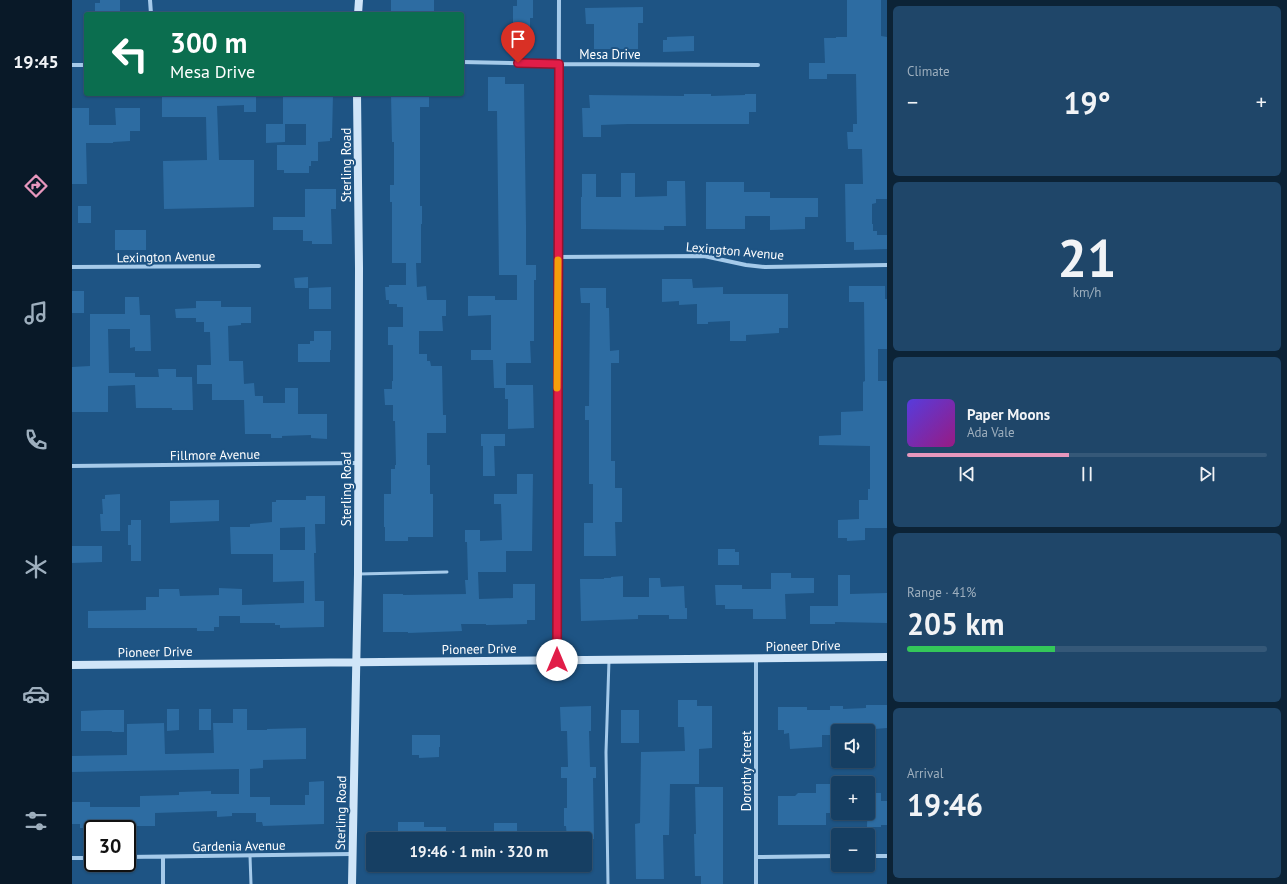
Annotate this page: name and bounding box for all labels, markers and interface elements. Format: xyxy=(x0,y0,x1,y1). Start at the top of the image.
pin xyxy=(501,22,535,63)
text: 300 m xyxy=(170,24,247,61)
icon: left xyxy=(104,28,156,80)
icon: arrive xyxy=(507,28,529,50)
street label: Mesa Drive xyxy=(579,46,641,63)
text: 19:45 xyxy=(13,50,59,73)
text: Mesa Drive xyxy=(170,60,255,83)
text: Climate xyxy=(907,63,950,80)
text: 19° xyxy=(1063,83,1111,122)
text: − xyxy=(907,88,918,116)
text: + xyxy=(1256,88,1267,116)
street label: Sterling Road xyxy=(338,128,355,202)
icon: directions xyxy=(22,172,50,200)
text: 21 xyxy=(1058,224,1116,291)
street label: Lexington Avenue xyxy=(685,238,785,264)
street label: Lexington Avenue xyxy=(117,248,215,266)
text: km/h xyxy=(1073,284,1101,301)
icon: music xyxy=(22,299,50,327)
text: Paper Moons xyxy=(967,405,1050,424)
text: Ada Vale xyxy=(967,424,1015,441)
icon: phone xyxy=(22,426,50,454)
street label: Fillmore Avenue xyxy=(170,446,260,464)
street label: Sterling Road xyxy=(338,452,355,526)
icon: previous xyxy=(956,463,978,485)
icon: pause xyxy=(1076,463,1098,485)
icon: next xyxy=(1196,463,1218,485)
icon: climate xyxy=(22,553,50,581)
text: Range · 41% xyxy=(907,584,976,601)
text: 205 km xyxy=(907,604,1005,643)
street label: Pioneer Drive xyxy=(765,637,841,655)
position arrow xyxy=(536,639,578,681)
street label: Pioneer Drive xyxy=(441,640,517,658)
street label: Pioneer Drive xyxy=(117,643,193,661)
icon: car xyxy=(22,680,50,708)
map controls xyxy=(831,724,875,872)
button: sound xyxy=(831,724,875,768)
street label: Dorothy Street xyxy=(738,730,755,811)
text: Arrival xyxy=(907,765,943,782)
street label: Sterling Road xyxy=(332,776,350,850)
button: + xyxy=(831,776,875,820)
text: 19:46 xyxy=(907,785,983,824)
icon: filters xyxy=(22,807,50,835)
speed limit sign: 30 xyxy=(84,820,136,872)
button: − xyxy=(831,828,875,872)
street label: Gardenia Avenue xyxy=(192,837,286,855)
text: 19:46 · 1 min · 320 m xyxy=(410,842,548,861)

